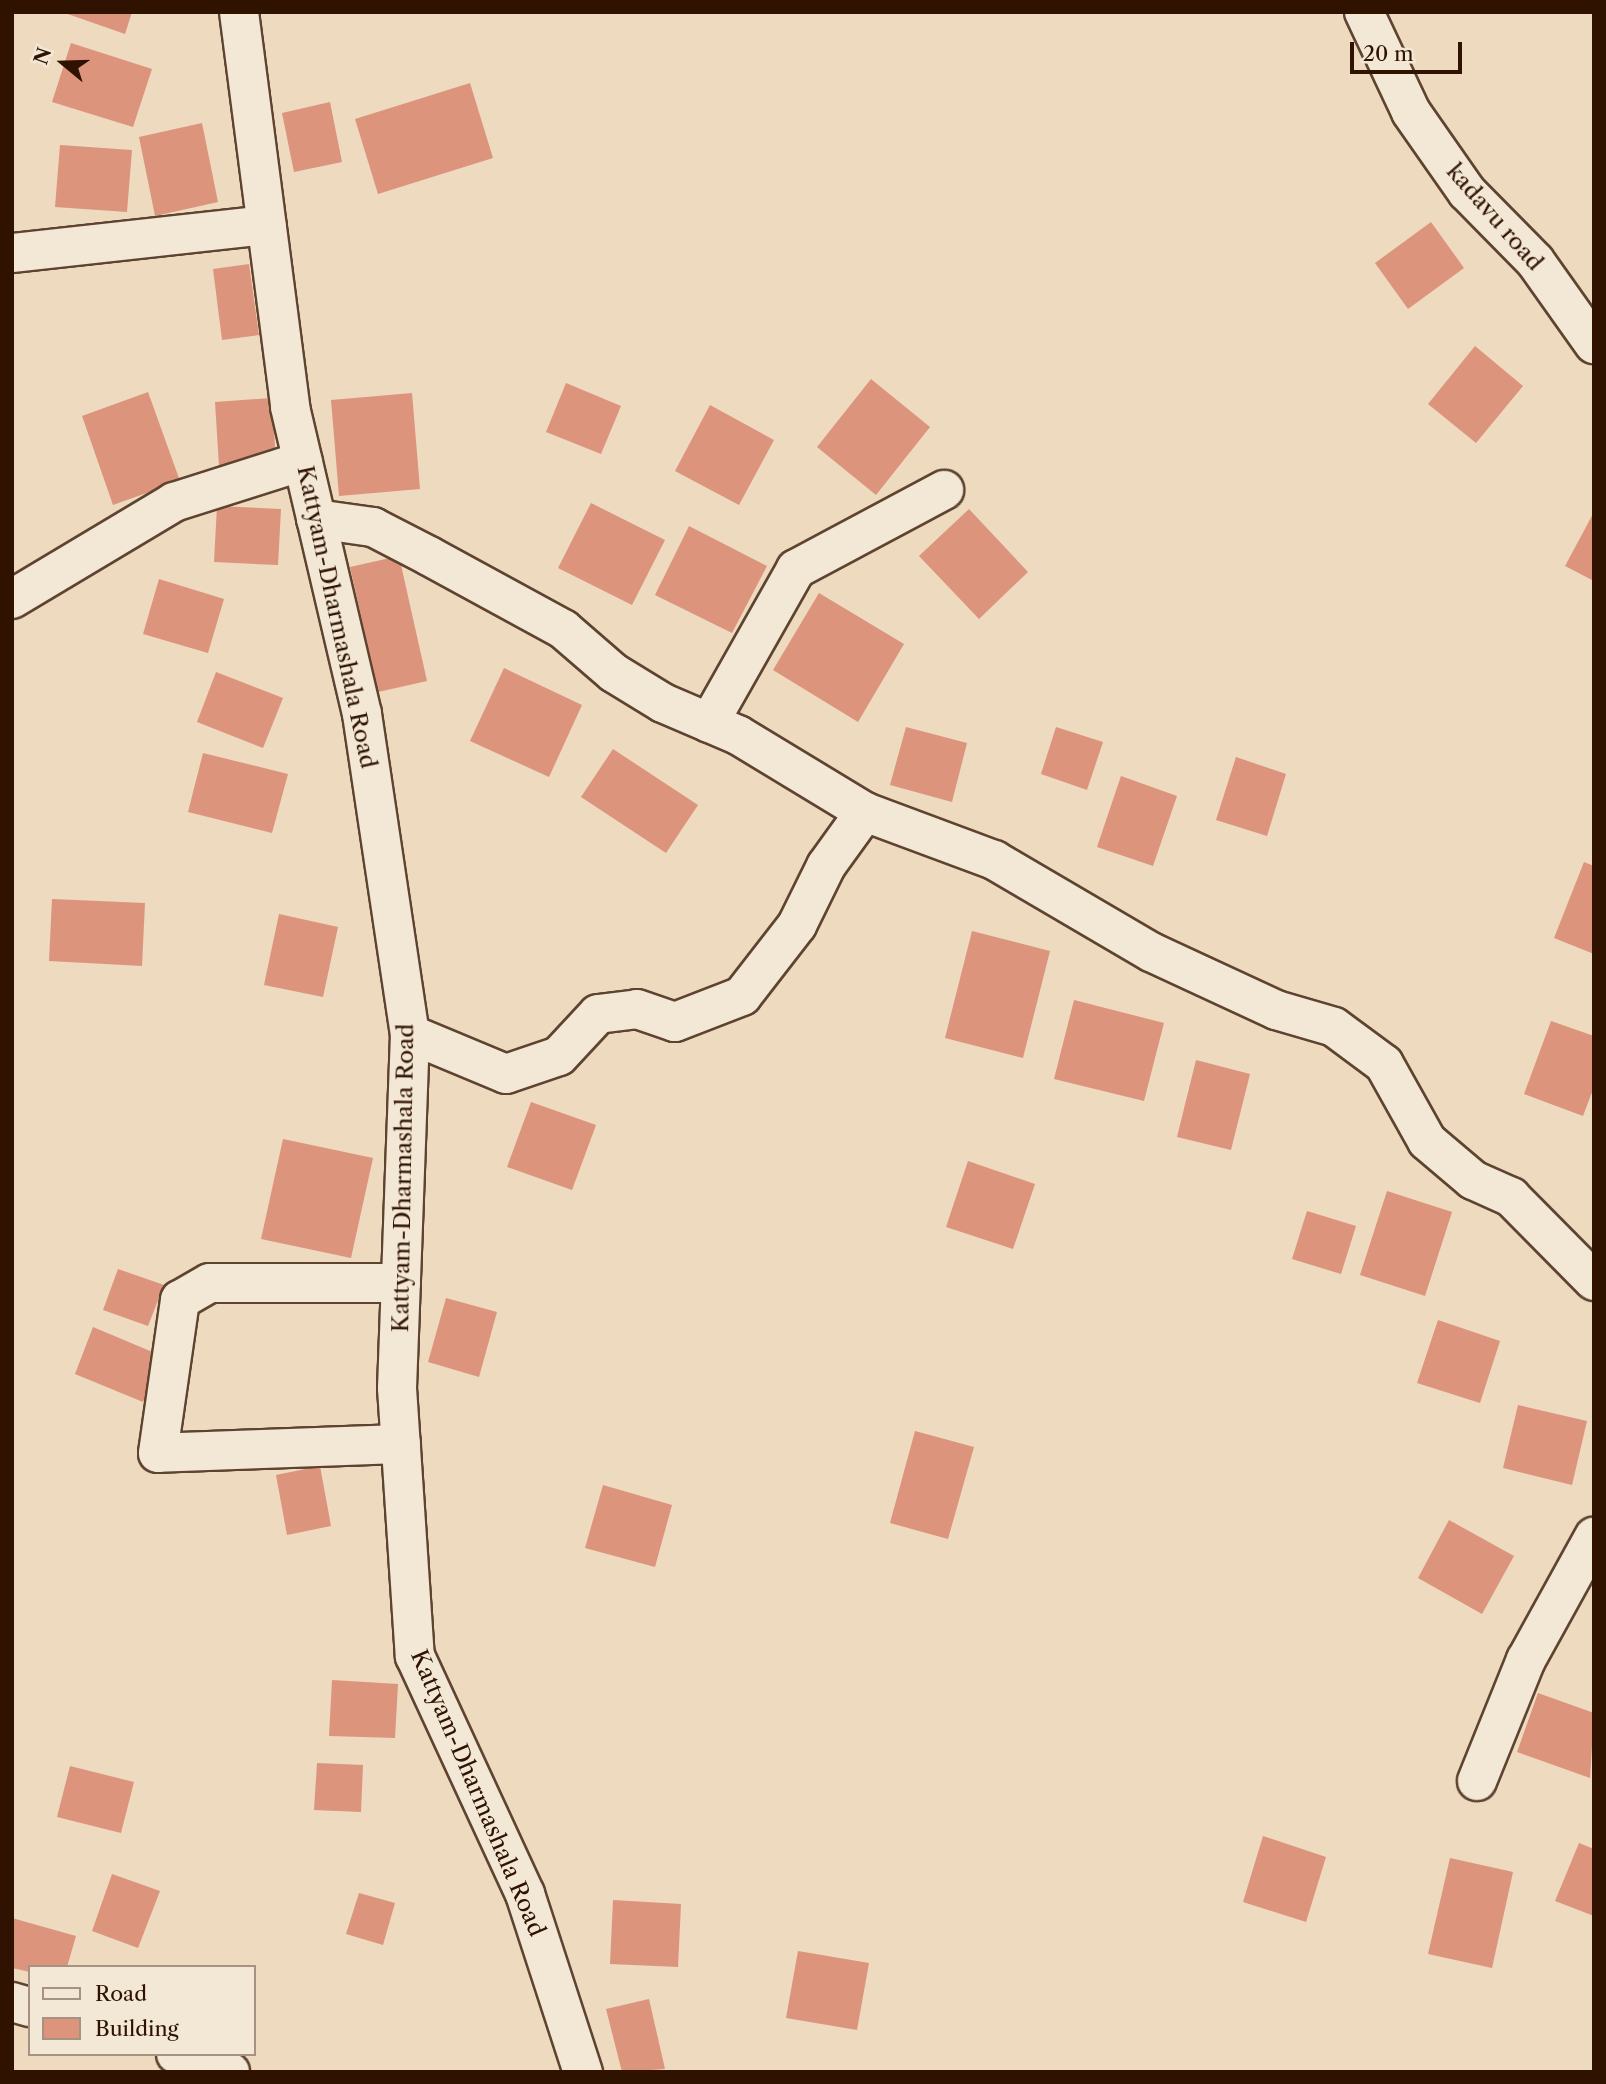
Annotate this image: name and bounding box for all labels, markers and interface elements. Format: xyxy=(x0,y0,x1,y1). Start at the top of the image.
north arrow xyxy=(28,28,98,98)
scale bar xyxy=(1354,28,1466,72)
text: 20 m xyxy=(1363,41,1414,66)
text: N xyxy=(29,44,56,68)
street label: kadavu road xyxy=(1441,158,1549,276)
street label: Kattyam-Dharmashala Road xyxy=(291,463,383,771)
street label: Kattyam-Dharmashala Road xyxy=(387,1023,419,1333)
street label: Kattyam-Dharmashala Road xyxy=(405,1645,551,1941)
legend xyxy=(28,1965,256,2056)
text: Road xyxy=(95,1981,147,2006)
text: Building xyxy=(95,2016,179,2041)

